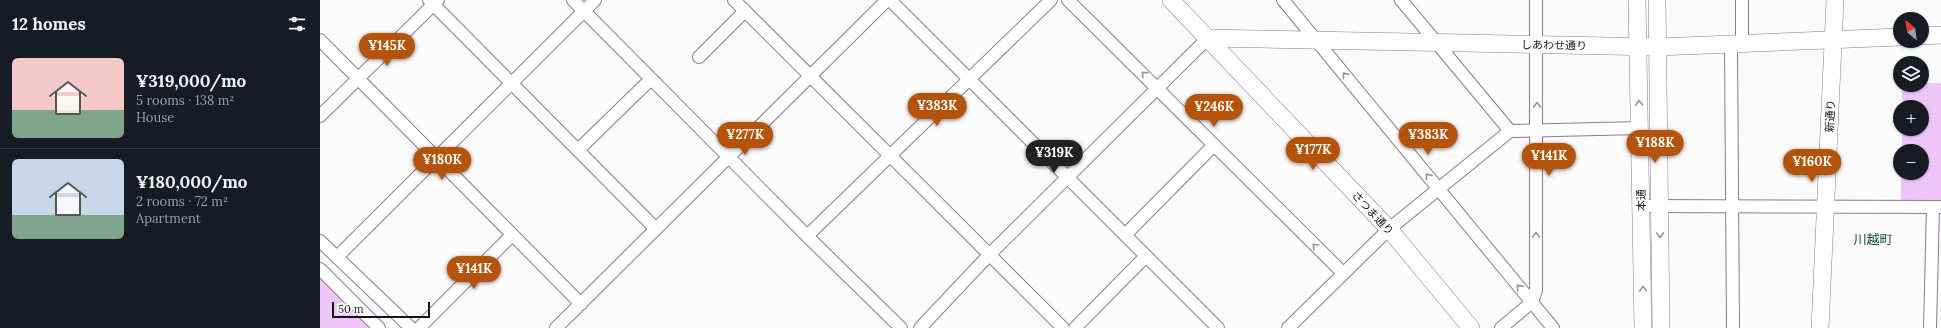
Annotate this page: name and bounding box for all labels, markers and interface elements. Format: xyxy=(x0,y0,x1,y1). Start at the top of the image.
north arrow xyxy=(1893,12,1929,48)
map controls xyxy=(1893,12,1929,180)
text: 12 homes xyxy=(12,13,86,35)
icon: filters xyxy=(286,13,308,35)
pin: ¥145K xyxy=(359,33,415,67)
text: ¥145K xyxy=(368,37,406,54)
street label: しあわせ通り xyxy=(1521,37,1587,53)
button: layers xyxy=(1893,56,1929,92)
text: ¥319,000/mo xyxy=(136,70,246,92)
one-way arrow xyxy=(1141,72,1149,79)
one-way arrow xyxy=(1343,72,1350,80)
icon: home xyxy=(44,74,92,122)
text: 5 rooms · 138 m² xyxy=(136,92,234,109)
pin: ¥383K xyxy=(909,93,965,127)
pin: ¥246K xyxy=(1186,94,1242,128)
text: ¥383K xyxy=(917,97,957,114)
text: ¥246K xyxy=(1194,98,1234,115)
street label: 新通り xyxy=(1822,99,1838,133)
one-way arrow xyxy=(1635,100,1644,106)
button: + xyxy=(1893,100,1929,136)
one-way arrow xyxy=(1533,102,1541,108)
text: House xyxy=(136,109,174,126)
pin: ¥277K xyxy=(717,122,773,156)
pin: ¥383K xyxy=(1400,122,1456,156)
text: ¥277K xyxy=(726,126,764,143)
text: ¥383K xyxy=(1408,126,1448,143)
pin: ¥188K xyxy=(1627,130,1683,164)
text: ¥188K xyxy=(1636,134,1674,151)
pin: ¥177K xyxy=(1285,137,1341,171)
pin: ¥319K xyxy=(1026,140,1082,174)
text: ¥177K xyxy=(1295,141,1331,158)
pin: ¥141K xyxy=(1521,143,1577,177)
text: ¥319K xyxy=(1035,144,1073,161)
button: − xyxy=(1893,144,1929,180)
pin: ¥180K xyxy=(414,147,470,181)
text: ¥141K xyxy=(1531,147,1567,164)
pin: ¥160K xyxy=(1784,149,1840,183)
text: ¥180K xyxy=(422,151,462,168)
text: ¥160K xyxy=(1792,153,1832,170)
text: ¥180,000/mo xyxy=(136,171,247,193)
one-way arrow xyxy=(1426,173,1433,180)
icon: home xyxy=(44,175,92,223)
street label: さつま通り xyxy=(1349,188,1397,238)
street label: 本通 xyxy=(1634,189,1648,211)
text: 2 rooms · 72 m² xyxy=(136,193,228,210)
text: Apartment xyxy=(136,210,201,227)
district label: 川越町 xyxy=(1853,231,1893,248)
one-way arrow xyxy=(1532,232,1541,238)
one-way arrow xyxy=(1656,232,1664,238)
one-way arrow xyxy=(1312,243,1320,251)
pin: ¥141K xyxy=(446,256,502,290)
text: ¥141K xyxy=(456,260,492,277)
one-way arrow xyxy=(1517,284,1524,291)
one-way arrow xyxy=(1638,286,1647,292)
scale bar xyxy=(332,300,430,319)
text: 50 m xyxy=(338,302,364,316)

